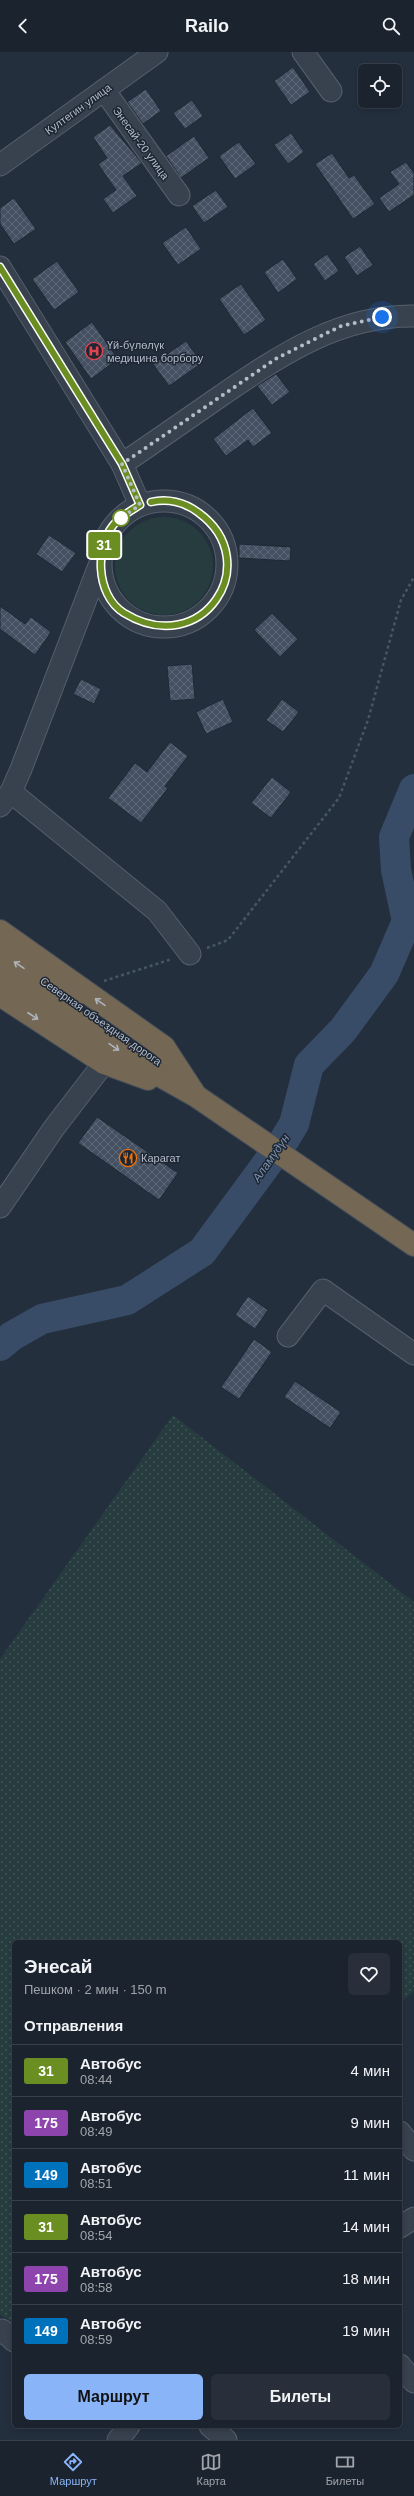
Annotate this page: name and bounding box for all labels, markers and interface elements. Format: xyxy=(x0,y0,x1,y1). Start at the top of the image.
icon: back xyxy=(12,15,34,37)
icon: search xyxy=(380,15,402,37)
text: Railo xyxy=(185,16,229,36)
map controls xyxy=(358,64,402,108)
button: locate xyxy=(358,64,402,108)
street label: Култегин улица xyxy=(43,81,114,137)
street label: Энесай-20 улица xyxy=(111,104,172,182)
your location xyxy=(372,307,392,327)
place label: Үй-бүлөлүк медицина борбору xyxy=(107,339,204,364)
hospital icon: Үй-бүлөлүк медицина борбору xyxy=(84,341,104,361)
unlabelled marker xyxy=(112,509,130,527)
line badge: 31 xyxy=(86,532,122,558)
text: 31 xyxy=(96,537,112,553)
one-way arrow xyxy=(13,960,25,968)
street label: Северная объездная дорога xyxy=(38,974,165,1068)
one-way arrow xyxy=(94,998,105,1006)
one-way arrow xyxy=(27,1013,39,1021)
one-way arrow xyxy=(108,1043,119,1051)
water label: Аламүдүн xyxy=(249,1131,293,1185)
restaurant icon: Карагат xyxy=(118,1148,138,1168)
place label: Карагат xyxy=(141,1152,180,1164)
button: heart xyxy=(348,1953,390,1995)
text: Энесай xyxy=(24,1956,92,1977)
text: Пешком · 2 мин · 150 m xyxy=(24,1982,166,1997)
text: Отправления xyxy=(24,2017,123,2034)
text: Автобус xyxy=(80,2055,142,2072)
text: 4 мин xyxy=(351,2062,390,2079)
text: 31 xyxy=(38,2063,54,2079)
text: 08:44 xyxy=(80,2072,113,2087)
text: Автобус xyxy=(80,2107,142,2124)
text: 9 мин xyxy=(351,2114,390,2131)
text: 175 xyxy=(34,2115,58,2131)
text: 08:49 xyxy=(80,2124,113,2139)
text: Автобус xyxy=(80,2159,142,2176)
text: 11 мин xyxy=(343,2166,390,2183)
text: 149 xyxy=(34,2167,58,2183)
text: 08:51 xyxy=(80,2176,113,2191)
text: Автобус xyxy=(80,2211,142,2228)
text: 14 мин xyxy=(342,2218,390,2235)
text: 31 xyxy=(38,2219,54,2235)
text: 08:54 xyxy=(80,2228,113,2243)
text: Автобус xyxy=(80,2263,142,2280)
text: 18 мин xyxy=(342,2270,390,2287)
text: 175 xyxy=(34,2271,58,2287)
text: 08:58 xyxy=(80,2280,113,2295)
text: Автобус xyxy=(80,2315,142,2332)
text: 19 мин xyxy=(342,2322,390,2339)
text: 149 xyxy=(34,2323,58,2339)
text: 08:59 xyxy=(80,2332,113,2347)
button: Маршрут xyxy=(24,2374,203,2420)
button: Билеты xyxy=(211,2374,390,2420)
tab: Маршрут xyxy=(50,2451,97,2487)
tab: Карта xyxy=(196,2451,226,2487)
tab: Билеты xyxy=(326,2451,364,2487)

